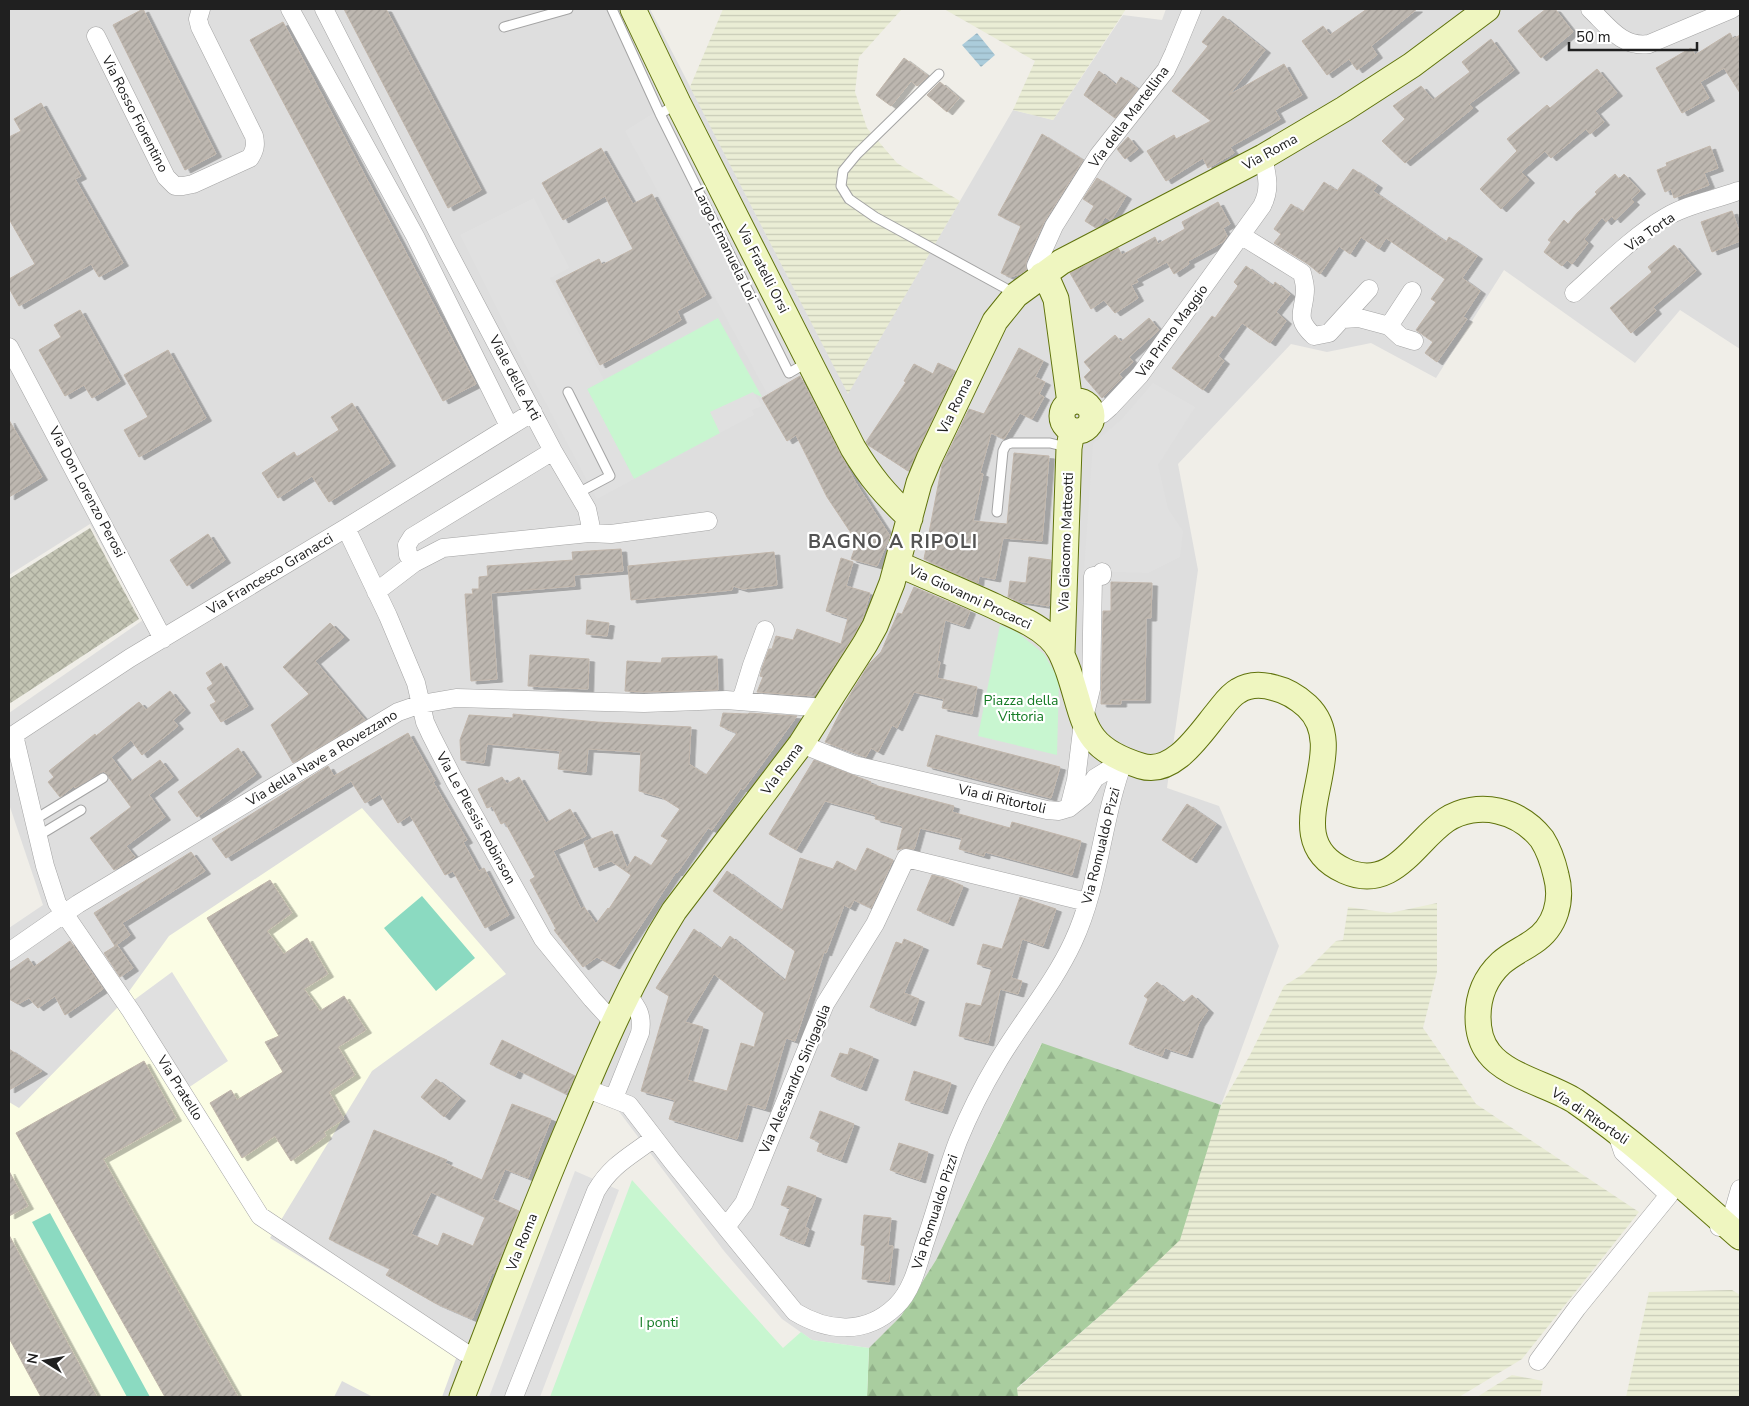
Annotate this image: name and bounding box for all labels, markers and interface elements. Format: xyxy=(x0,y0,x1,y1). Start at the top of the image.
scale bar xyxy=(1569,20,1696,52)
text: 50 m xyxy=(1576,27,1611,47)
street label: Via Rosso Fiorentino xyxy=(97,51,173,176)
street label: Via della Martellina xyxy=(1084,62,1174,173)
street label: Via Roma xyxy=(1238,129,1301,175)
street label: Largo Emanuela Loi xyxy=(689,184,761,304)
street label: Via Torta xyxy=(1620,208,1679,257)
street label: Via Fratelli Orsi xyxy=(732,221,793,316)
street label: Via Primo Maggio xyxy=(1131,280,1212,382)
street label: Viale delle Arti xyxy=(484,331,545,424)
street label: Via Roma xyxy=(933,375,977,438)
street label: Via Don Lorenzo Perosi xyxy=(44,422,130,561)
street label: Via Giacomo Matteotti xyxy=(1054,472,1078,613)
street label: Via Francesco Granacci xyxy=(203,529,337,620)
district label: BAGNO A RIPOLI xyxy=(808,529,978,555)
street label: Via Giovanni Procacci xyxy=(905,560,1035,634)
park label: Piazza della Vittoria xyxy=(984,691,1058,726)
street label: Via della Nave a Rovezzano xyxy=(242,705,401,811)
street label: Via Roma xyxy=(756,739,807,800)
street label: Via Le Plessis Robinson xyxy=(431,747,520,888)
street label: Via di Ritortoli xyxy=(955,779,1048,818)
street label: Via Romualdo Pizzi xyxy=(1077,785,1125,908)
street label: Via Alessandro Sinigaglia xyxy=(754,1001,835,1158)
street label: Via Pratello xyxy=(152,1051,208,1124)
street label: Via di Ritortoli xyxy=(1547,1083,1632,1149)
street label: Via Romualdo Pizzi xyxy=(907,1152,963,1273)
street label: Via Roma xyxy=(502,1210,542,1274)
park label: I ponti xyxy=(639,1313,679,1332)
north arrow xyxy=(20,1336,70,1386)
text: N xyxy=(22,1352,43,1366)

